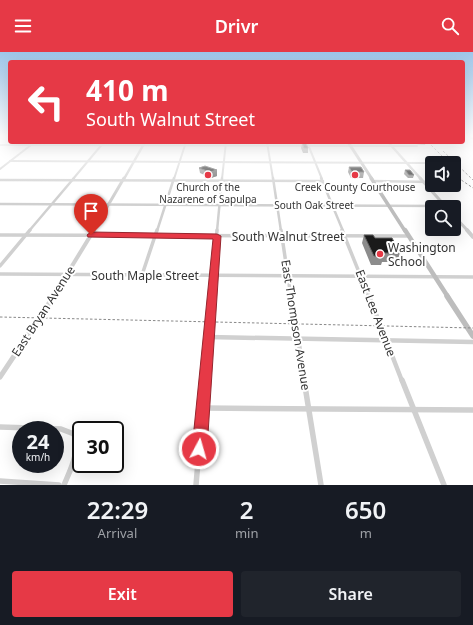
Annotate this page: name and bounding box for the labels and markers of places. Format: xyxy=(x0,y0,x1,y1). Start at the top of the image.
marker: Church of the Nazarene of Sapulpa xyxy=(203,170,213,180)
marker: Creek County Courthouse xyxy=(350,170,360,180)
place label: Church of the Nazarene of Sapulpa xyxy=(159,180,257,206)
place label: Creek County Courthouse xyxy=(295,180,416,194)
pin xyxy=(74,194,108,235)
place label: Washington School xyxy=(388,239,456,270)
marker: Washington School xyxy=(375,249,385,259)

